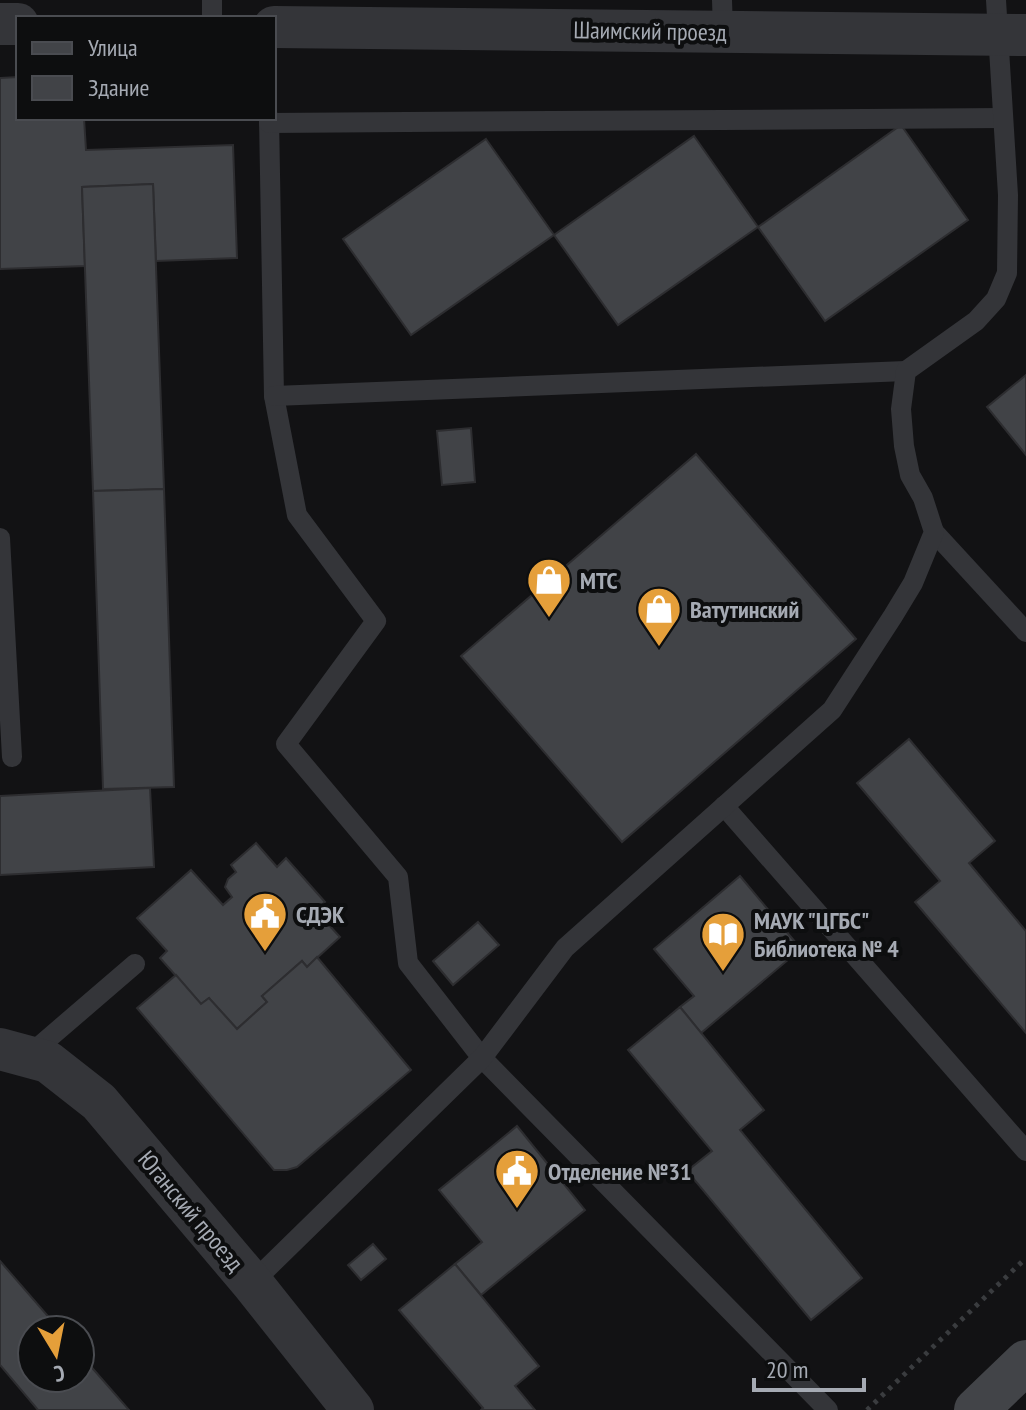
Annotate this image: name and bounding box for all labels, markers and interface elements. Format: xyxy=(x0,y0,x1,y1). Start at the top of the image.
street label: Шаимский проезд xyxy=(573,14,727,48)
legend xyxy=(16,16,276,120)
text: Улица xyxy=(88,32,138,63)
text: Здание xyxy=(88,72,149,103)
shop icon: МТС xyxy=(525,556,573,619)
place label: МТС xyxy=(580,565,618,596)
shop icon: Ватутинский xyxy=(635,585,683,648)
place label: Ватутинский xyxy=(690,594,799,625)
public building icon: СДЭК xyxy=(241,890,289,953)
place label: СДЭК xyxy=(296,899,345,930)
place label: МАУК "ЦГБС" Библиотека № 4 xyxy=(754,905,899,964)
library icon: МАУК "ЦГБС" Библиотека № 4 xyxy=(699,910,747,973)
street label: Юганский проезд xyxy=(131,1144,251,1278)
public building icon: Отделение №31 xyxy=(493,1147,541,1210)
place label: Отделение №31 xyxy=(548,1156,691,1187)
north arrow xyxy=(16,1314,96,1394)
scale bar xyxy=(754,1342,864,1392)
text: 20 m xyxy=(766,1354,808,1385)
text: С xyxy=(52,1359,67,1388)

